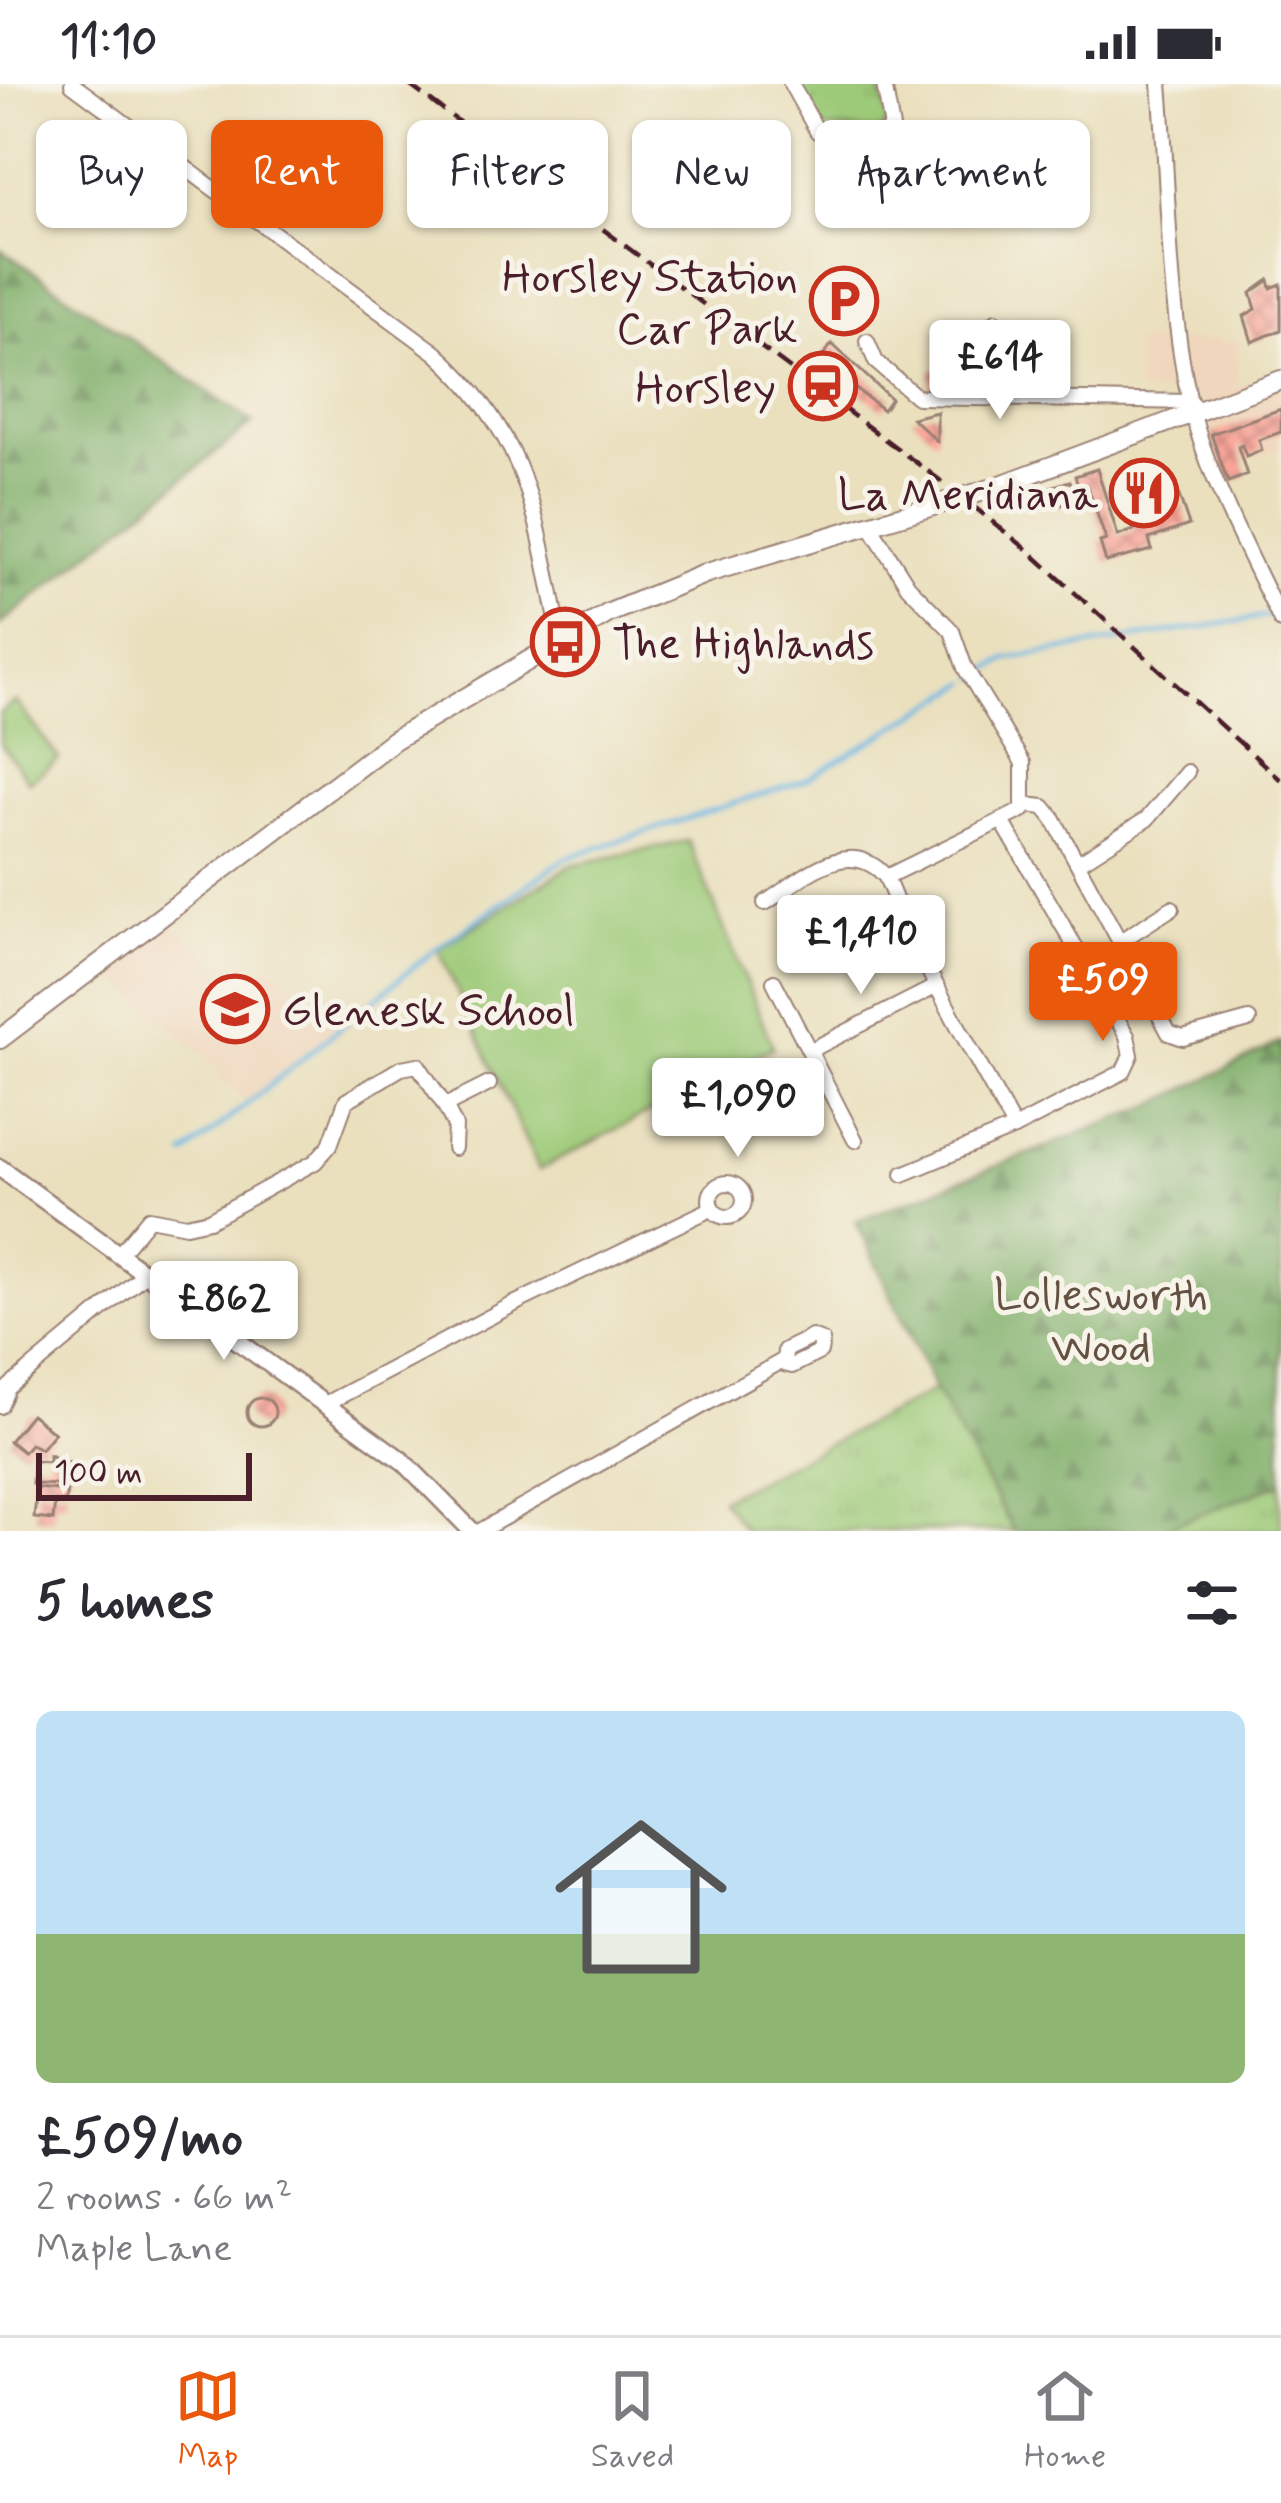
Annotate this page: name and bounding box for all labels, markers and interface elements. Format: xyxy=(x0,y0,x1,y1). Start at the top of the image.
text: 11:10 xyxy=(60,13,157,72)
chip: Buy xyxy=(36,120,187,228)
chip: Rent xyxy=(211,120,383,228)
chip: Filters xyxy=(407,120,608,228)
chip: New xyxy=(632,120,791,228)
chip: Apartment xyxy=(815,120,1090,228)
place label: Horsley Station Car Park xyxy=(502,249,798,360)
parking icon: Horsley Station Car Park xyxy=(809,266,879,336)
pin: £614 xyxy=(929,320,1071,422)
text: £614 xyxy=(956,333,1044,384)
station icon: Horsley xyxy=(788,351,858,421)
place label: Horsley xyxy=(635,360,776,419)
restaurant icon: La Meridiana xyxy=(1109,458,1179,528)
place label: La Meridiana xyxy=(838,467,1099,526)
bus stop icon: The Highlands xyxy=(530,607,600,677)
place label: The Highlands xyxy=(612,616,874,675)
pin: £1,410 xyxy=(763,895,959,997)
text: £1,410 xyxy=(804,908,918,959)
pin: £509 xyxy=(1032,942,1174,1044)
text: £509 xyxy=(1056,955,1150,1006)
school or university icon: Glenesk School xyxy=(200,974,270,1044)
place label: Glenesk School xyxy=(282,983,575,1042)
pin: £1,090 xyxy=(640,1058,836,1160)
text: £1,090 xyxy=(679,1071,797,1122)
pin: £862 xyxy=(153,1261,295,1363)
park label: Lollesworth Wood xyxy=(994,1267,1208,1378)
text: £862 xyxy=(177,1274,271,1325)
scale bar xyxy=(36,1447,252,1500)
text: 100 m xyxy=(54,1452,143,1496)
text: 5 homes xyxy=(36,1570,214,1636)
icon: filters xyxy=(1179,1570,1245,1636)
icon: home xyxy=(533,1789,749,2005)
text: £509/mo xyxy=(36,2107,243,2173)
text: 2 rooms · 66 m² xyxy=(36,2173,292,2224)
text: Maple Lane xyxy=(36,2224,232,2275)
tab: Map xyxy=(175,2363,241,2479)
tab: Saved xyxy=(591,2363,674,2479)
tab: Home xyxy=(1024,2363,1106,2479)

